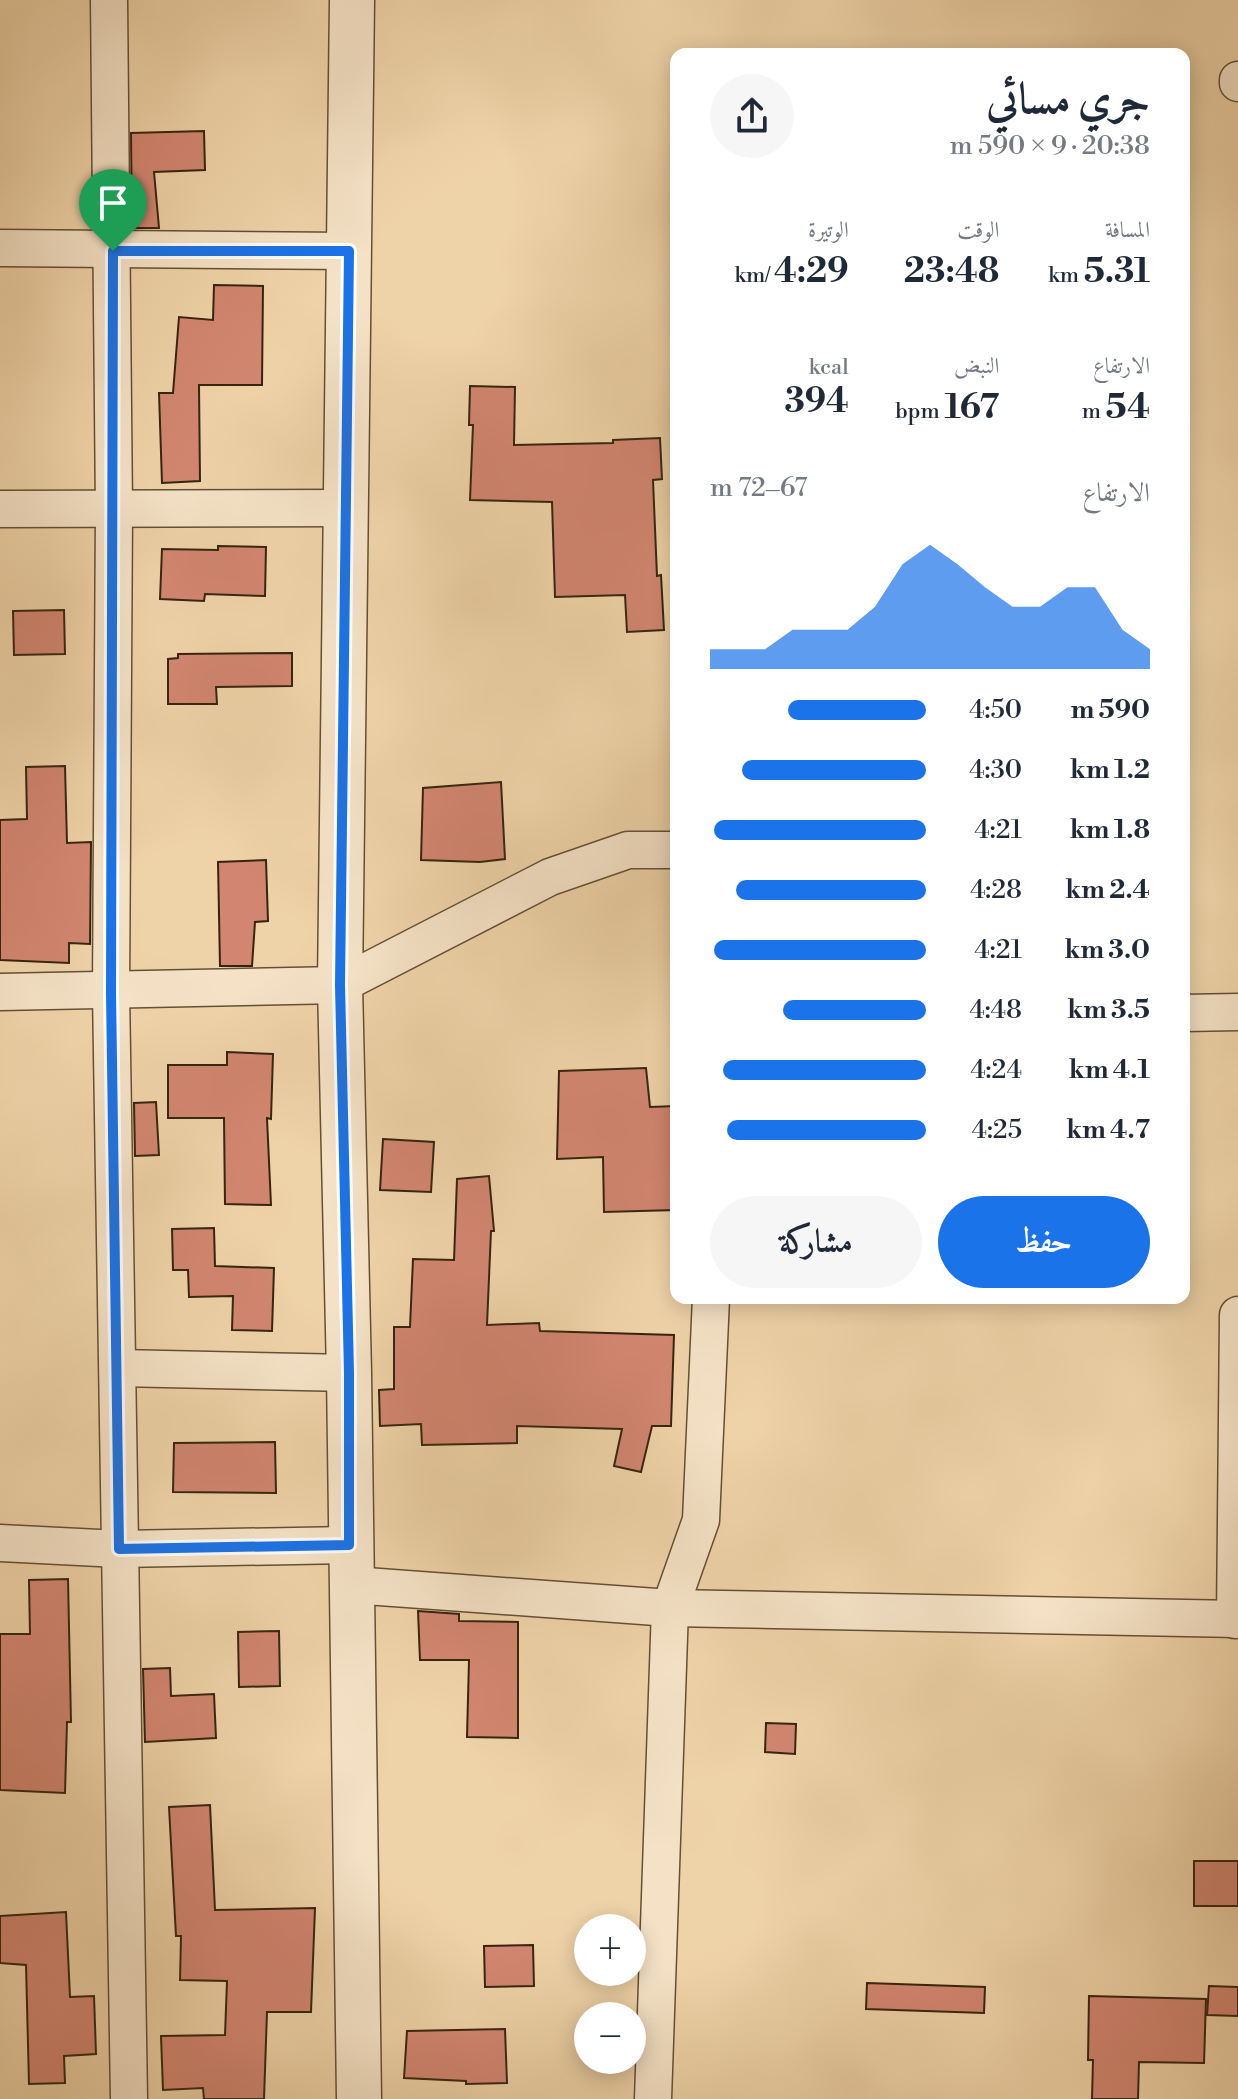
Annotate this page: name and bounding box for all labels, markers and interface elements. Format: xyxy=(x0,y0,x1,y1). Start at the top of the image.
text: جري مسائي xyxy=(986,72,1150,127)
button: share xyxy=(710,74,794,158)
text: 20:38 · 9 × 590 m xyxy=(950,130,1150,162)
pin xyxy=(79,169,147,251)
icon: arrive xyxy=(91,181,135,225)
text: الوتيرة xyxy=(808,217,849,244)
text: الوقت xyxy=(957,217,999,244)
text: المسافة xyxy=(1105,217,1150,244)
text: 4:29 xyxy=(774,251,849,293)
text: 23:48 xyxy=(904,251,999,293)
text: 5.31 xyxy=(1084,251,1150,293)
text: /km xyxy=(734,262,774,289)
text: km xyxy=(1048,262,1084,289)
text: النبض xyxy=(954,353,999,380)
text: الارتفاع xyxy=(1093,353,1150,380)
text: kcal xyxy=(809,354,849,381)
text: 394 xyxy=(784,381,849,423)
text: 167 xyxy=(944,387,999,429)
text: 54 xyxy=(1106,387,1150,429)
text: bpm xyxy=(895,398,944,425)
text: m xyxy=(1082,398,1106,425)
text: 67–72 m xyxy=(710,472,807,504)
text: الارتفاع xyxy=(1083,477,1150,509)
text: 4:50 xyxy=(969,694,1022,726)
text: 590 m xyxy=(1071,694,1150,726)
text: 4:30 xyxy=(969,754,1022,786)
text: 1.2 km xyxy=(1070,754,1150,786)
text: 4:21 xyxy=(974,814,1022,846)
text: 1.8 km xyxy=(1070,814,1150,846)
text: 4:28 xyxy=(970,874,1022,906)
text: 2.4 km xyxy=(1065,874,1150,906)
text: 4:21 xyxy=(974,934,1022,966)
text: 3.0 km xyxy=(1064,934,1150,966)
text: 4:48 xyxy=(969,994,1022,1026)
text: 3.5 km xyxy=(1067,994,1150,1026)
text: 4:24 xyxy=(970,1054,1022,1086)
text: 4.1 km xyxy=(1069,1054,1150,1086)
text: 4:25 xyxy=(972,1114,1022,1146)
text: 4.7 km xyxy=(1066,1114,1150,1146)
button: مشاركة xyxy=(710,1196,922,1288)
button: حفظ xyxy=(938,1196,1150,1288)
map controls xyxy=(574,1914,646,2074)
button: + xyxy=(574,1914,646,1986)
button: − xyxy=(574,2002,646,2074)

